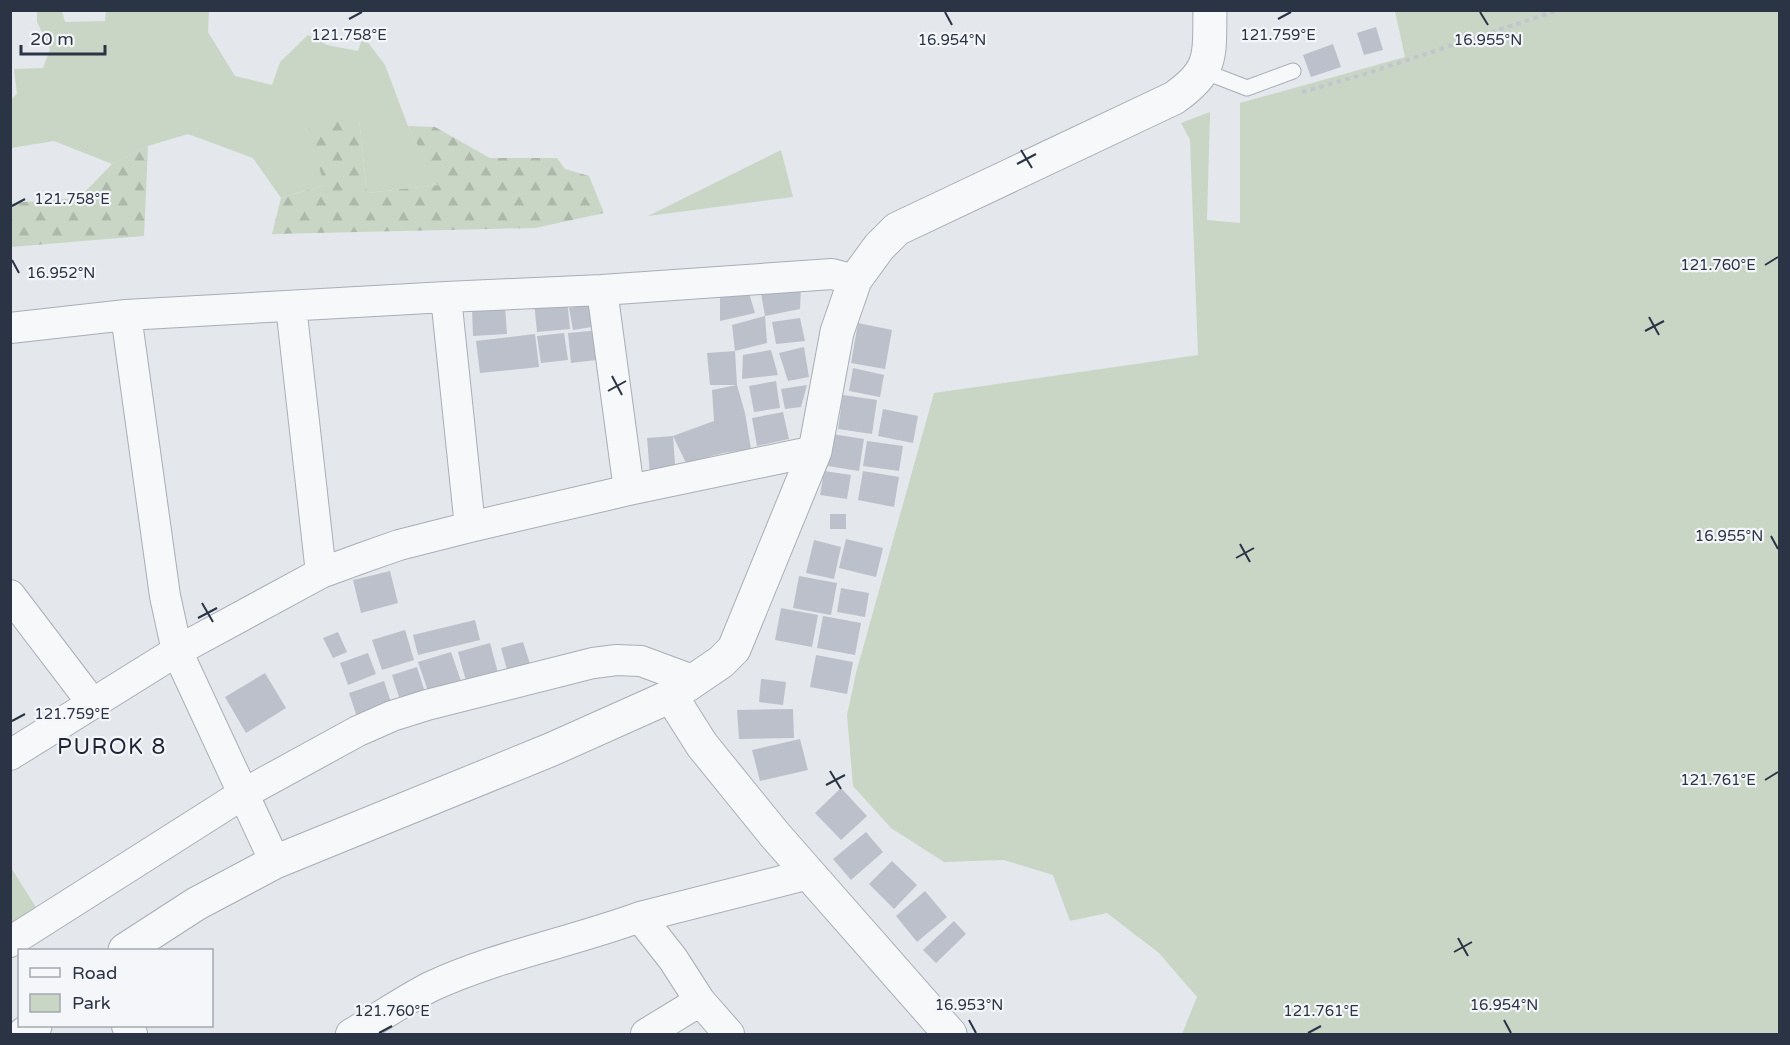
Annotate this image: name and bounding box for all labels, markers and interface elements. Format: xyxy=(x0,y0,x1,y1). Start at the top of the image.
scale bar xyxy=(21,18,105,56)
text: 121.758°E xyxy=(311,26,387,44)
text: 121.759°E xyxy=(1240,26,1316,44)
text: 20 m xyxy=(30,28,74,50)
text: 16.954°N xyxy=(918,31,986,49)
text: 16.955°N xyxy=(1454,31,1522,49)
text: 121.758°E xyxy=(34,190,110,208)
text: 121.760°E xyxy=(1680,256,1756,274)
text: 16.952°N xyxy=(27,264,95,282)
text: 16.955°N xyxy=(1695,527,1763,545)
text: 121.759°E xyxy=(34,705,110,723)
district label: PUROK 8 xyxy=(57,734,167,760)
text: 121.761°E xyxy=(1680,771,1756,789)
legend xyxy=(18,949,213,1027)
text: Road xyxy=(72,962,117,984)
text: Park xyxy=(72,992,111,1014)
text: 16.953°N xyxy=(935,996,1003,1014)
text: 16.954°N xyxy=(1470,996,1538,1014)
text: 121.760°E xyxy=(354,1002,430,1020)
text: 121.761°E xyxy=(1283,1002,1359,1020)

